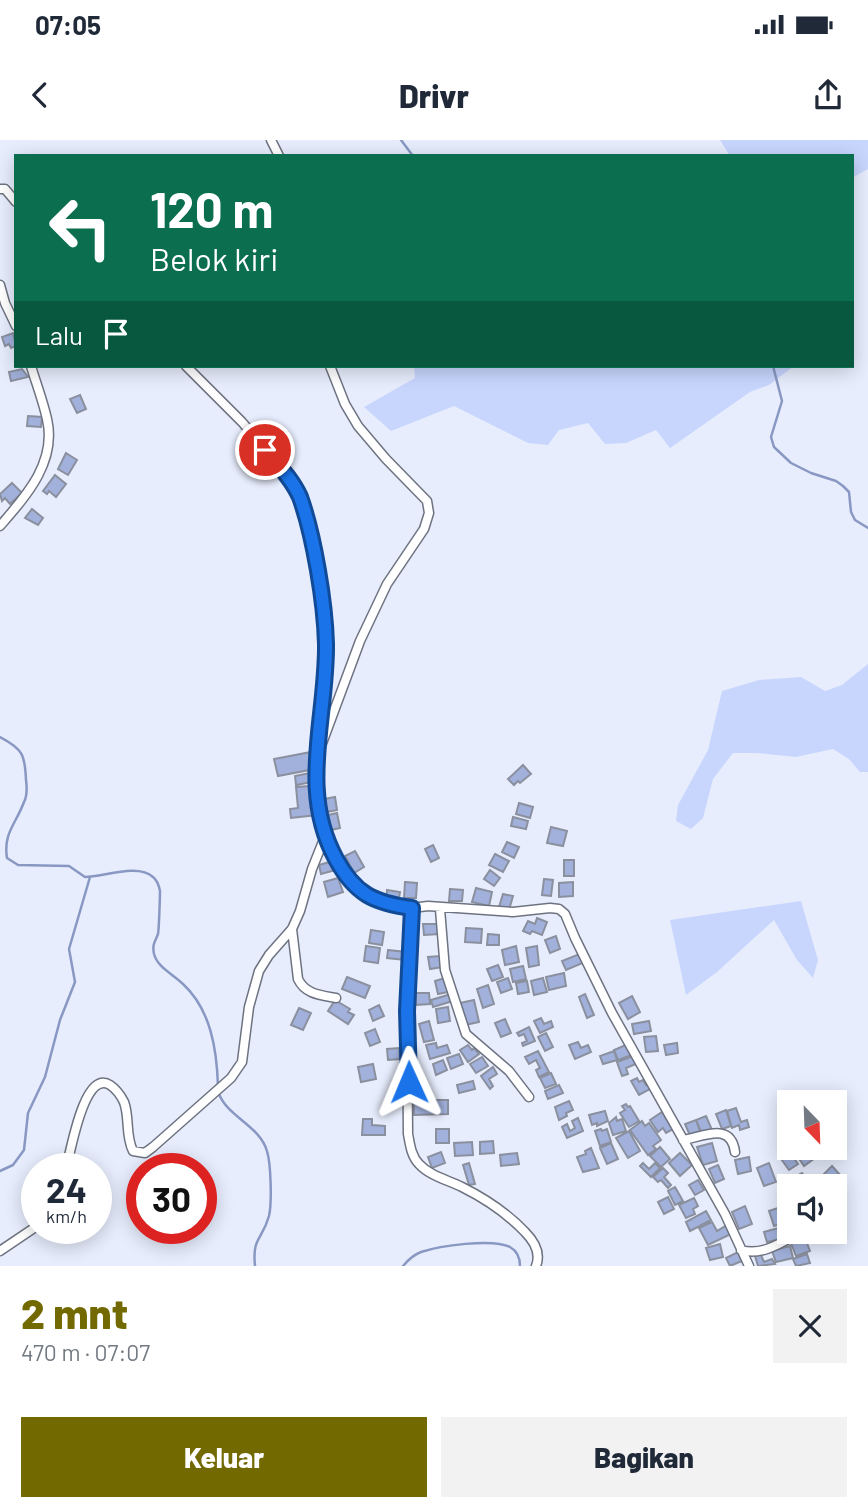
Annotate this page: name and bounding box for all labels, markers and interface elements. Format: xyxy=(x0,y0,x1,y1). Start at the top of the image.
text: 07:05 xyxy=(35,9,101,40)
icon: back xyxy=(21,76,59,114)
text: Drivr xyxy=(399,76,469,114)
icon: share xyxy=(809,76,847,114)
text: 120 m xyxy=(150,179,273,238)
icon: left xyxy=(35,182,126,273)
text: Belok kiri xyxy=(150,239,278,277)
icon: arrive xyxy=(97,315,135,353)
text: Lalu xyxy=(35,319,83,350)
pin xyxy=(235,420,295,480)
icon: arrive xyxy=(246,431,284,469)
position arrow xyxy=(372,1045,446,1119)
north arrow xyxy=(777,1090,847,1160)
map controls xyxy=(777,1090,847,1244)
speed limit sign: 30 xyxy=(126,1153,217,1244)
text: 24 xyxy=(46,1168,87,1210)
button: sound xyxy=(777,1174,847,1244)
text: km/h xyxy=(46,1205,87,1227)
text: 2 mnt xyxy=(21,1287,128,1337)
button: close xyxy=(773,1289,847,1363)
text: 470 m · 07:07 xyxy=(21,1338,150,1366)
button: Keluar xyxy=(21,1417,427,1497)
button: Bagikan xyxy=(441,1417,847,1497)

